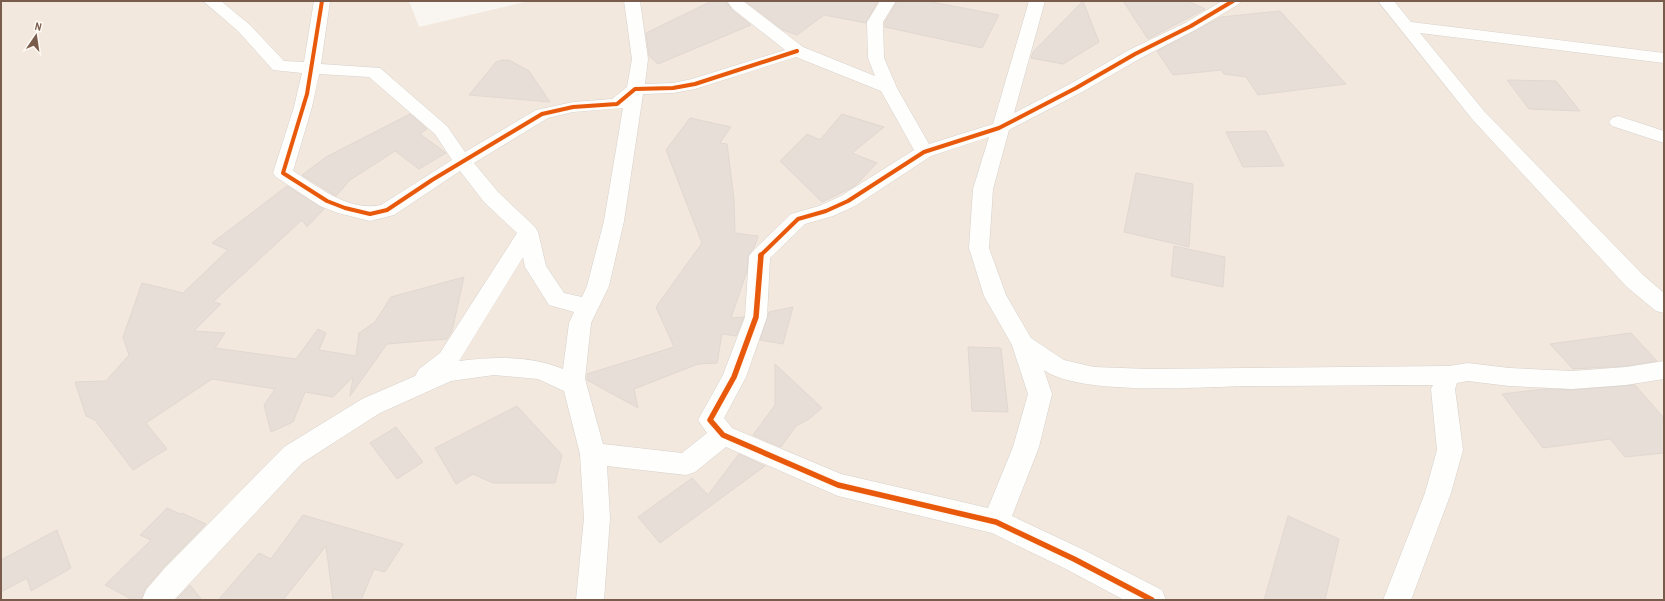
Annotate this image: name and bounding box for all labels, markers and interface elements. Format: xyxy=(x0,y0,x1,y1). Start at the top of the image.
north arrow xyxy=(16,16,56,56)
text: N xyxy=(34,19,43,34)

